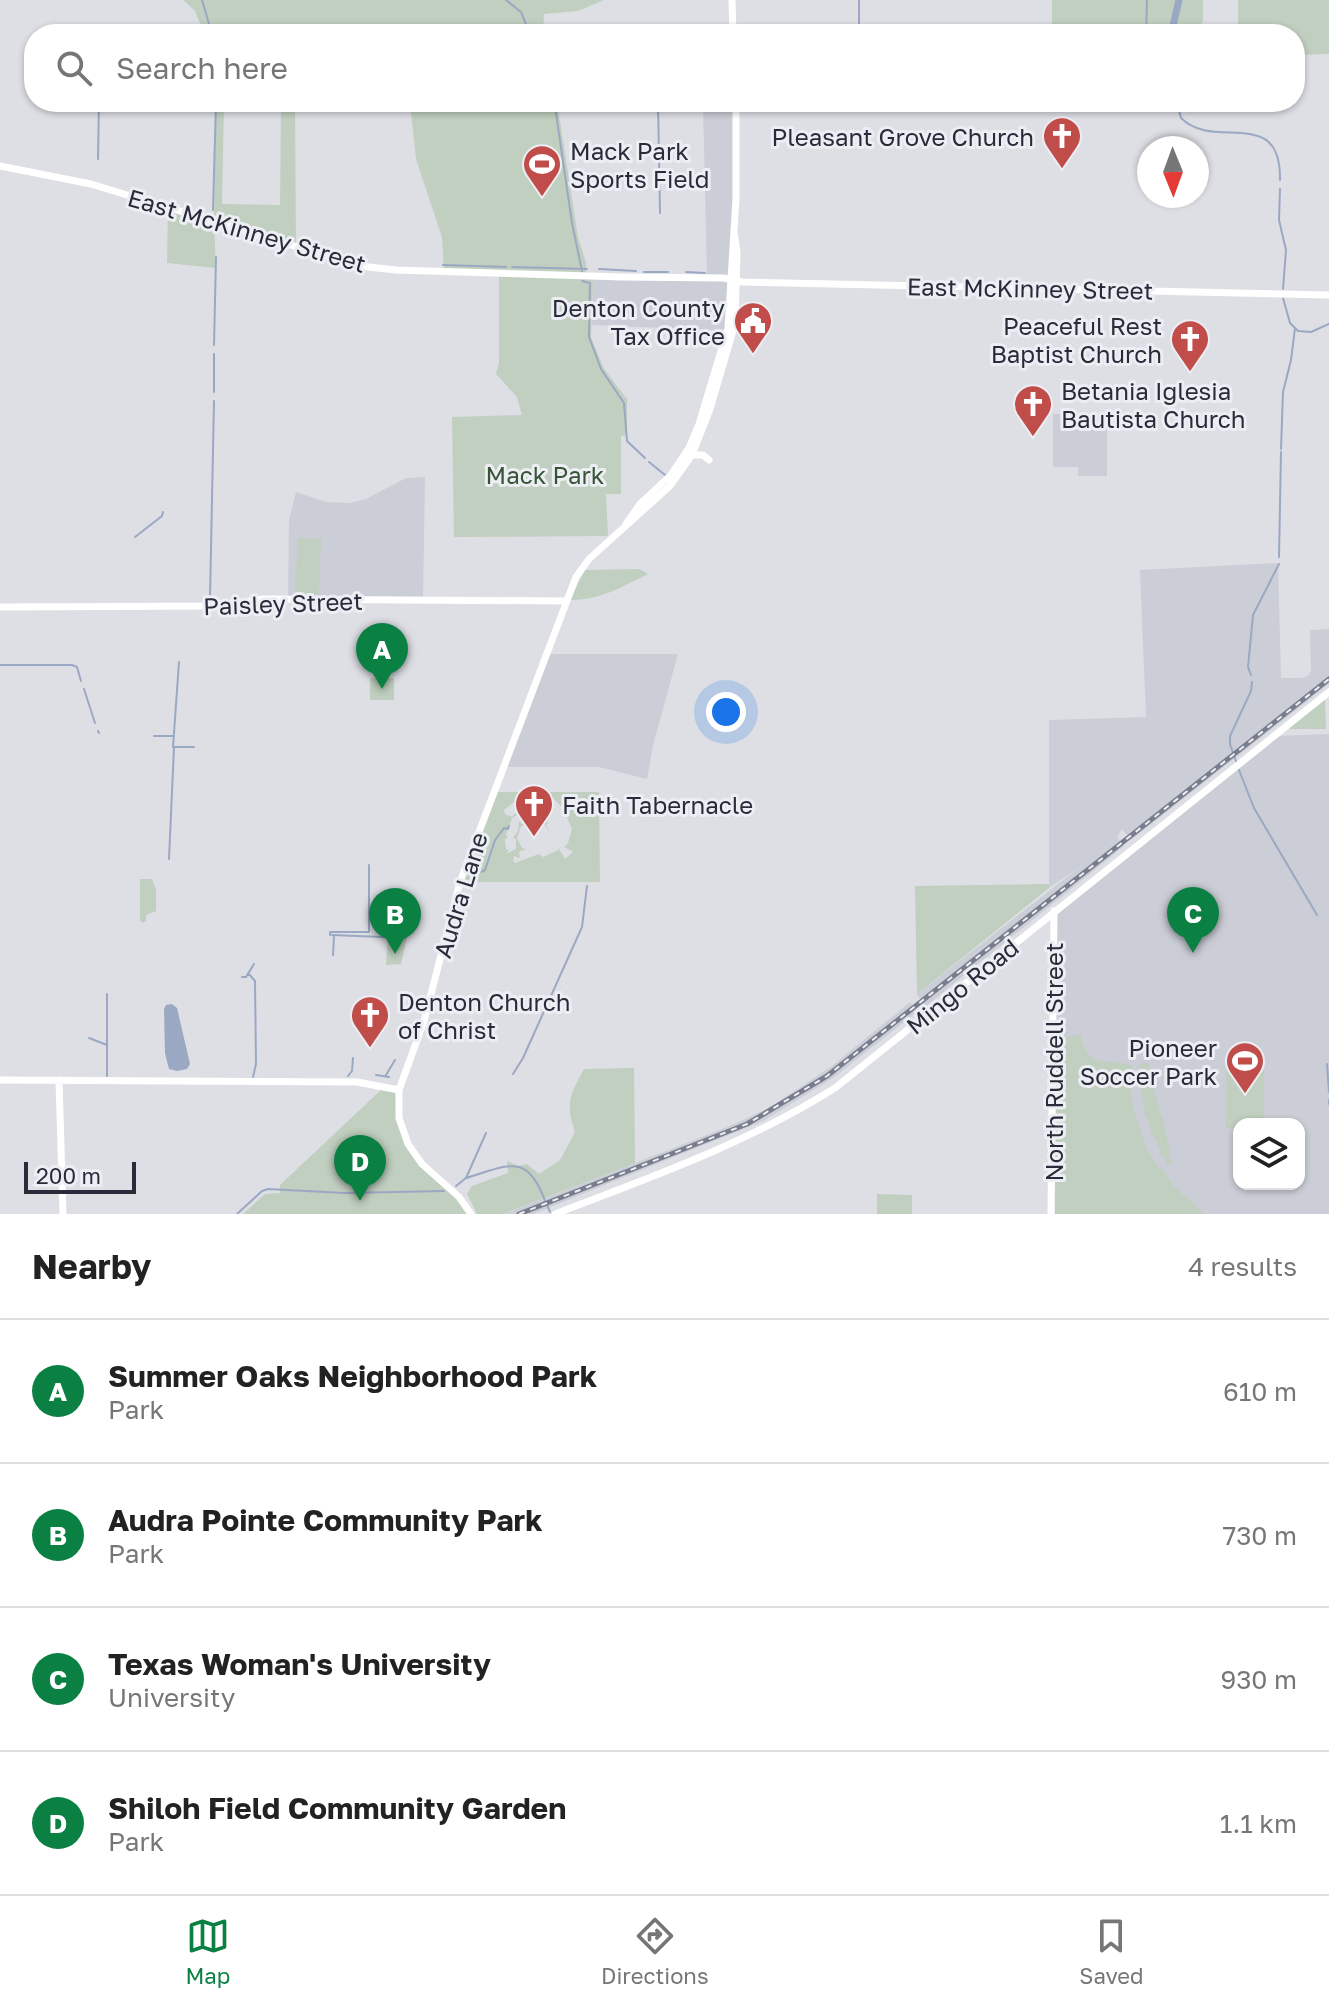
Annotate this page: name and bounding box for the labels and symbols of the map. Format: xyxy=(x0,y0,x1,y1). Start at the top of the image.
church icon: Pleasant Grove Church xyxy=(1041,115,1083,170)
place label: Pleasant Grove Church xyxy=(772,122,1034,151)
place label: Mack Park Sports Field xyxy=(570,136,710,193)
north arrow xyxy=(1137,136,1209,208)
sports icon: Mack Park Sports Field xyxy=(521,143,563,198)
street label: East McKinney Street xyxy=(125,182,369,278)
street label: East McKinney Street xyxy=(907,271,1153,305)
place label: Denton County Tax Office xyxy=(552,293,725,350)
public building icon: Denton County Tax Office xyxy=(732,300,774,355)
place label: Peaceful Rest Baptist Church xyxy=(991,311,1162,368)
church icon: Peaceful Rest Baptist Church xyxy=(1169,318,1211,373)
place label: Betania Iglesia Bautista Church xyxy=(1061,376,1246,433)
church icon: Betania Iglesia Bautista Church xyxy=(1012,383,1054,438)
park label: Mack Park xyxy=(486,460,604,489)
street label: Paisley Street xyxy=(203,586,363,620)
pin: A xyxy=(356,623,408,689)
your location xyxy=(706,692,746,732)
church icon: Faith Tabernacle xyxy=(513,783,555,838)
place label: Faith Tabernacle xyxy=(562,790,753,819)
street label: Audra Lane xyxy=(427,829,493,961)
pin: C xyxy=(1167,887,1219,953)
pin: B xyxy=(369,888,421,954)
street label: Mingo Road xyxy=(900,932,1024,1040)
street label: North Ruddell Street xyxy=(1039,942,1068,1182)
place label: Denton Church of Christ xyxy=(398,987,571,1044)
church icon: Denton Church of Christ xyxy=(349,994,391,1049)
place label: Pioneer Soccer Park xyxy=(1080,1033,1217,1090)
sports icon: Pioneer Soccer Park xyxy=(1224,1040,1266,1095)
pin: D xyxy=(334,1135,386,1201)
scale bar xyxy=(24,1158,136,1194)

